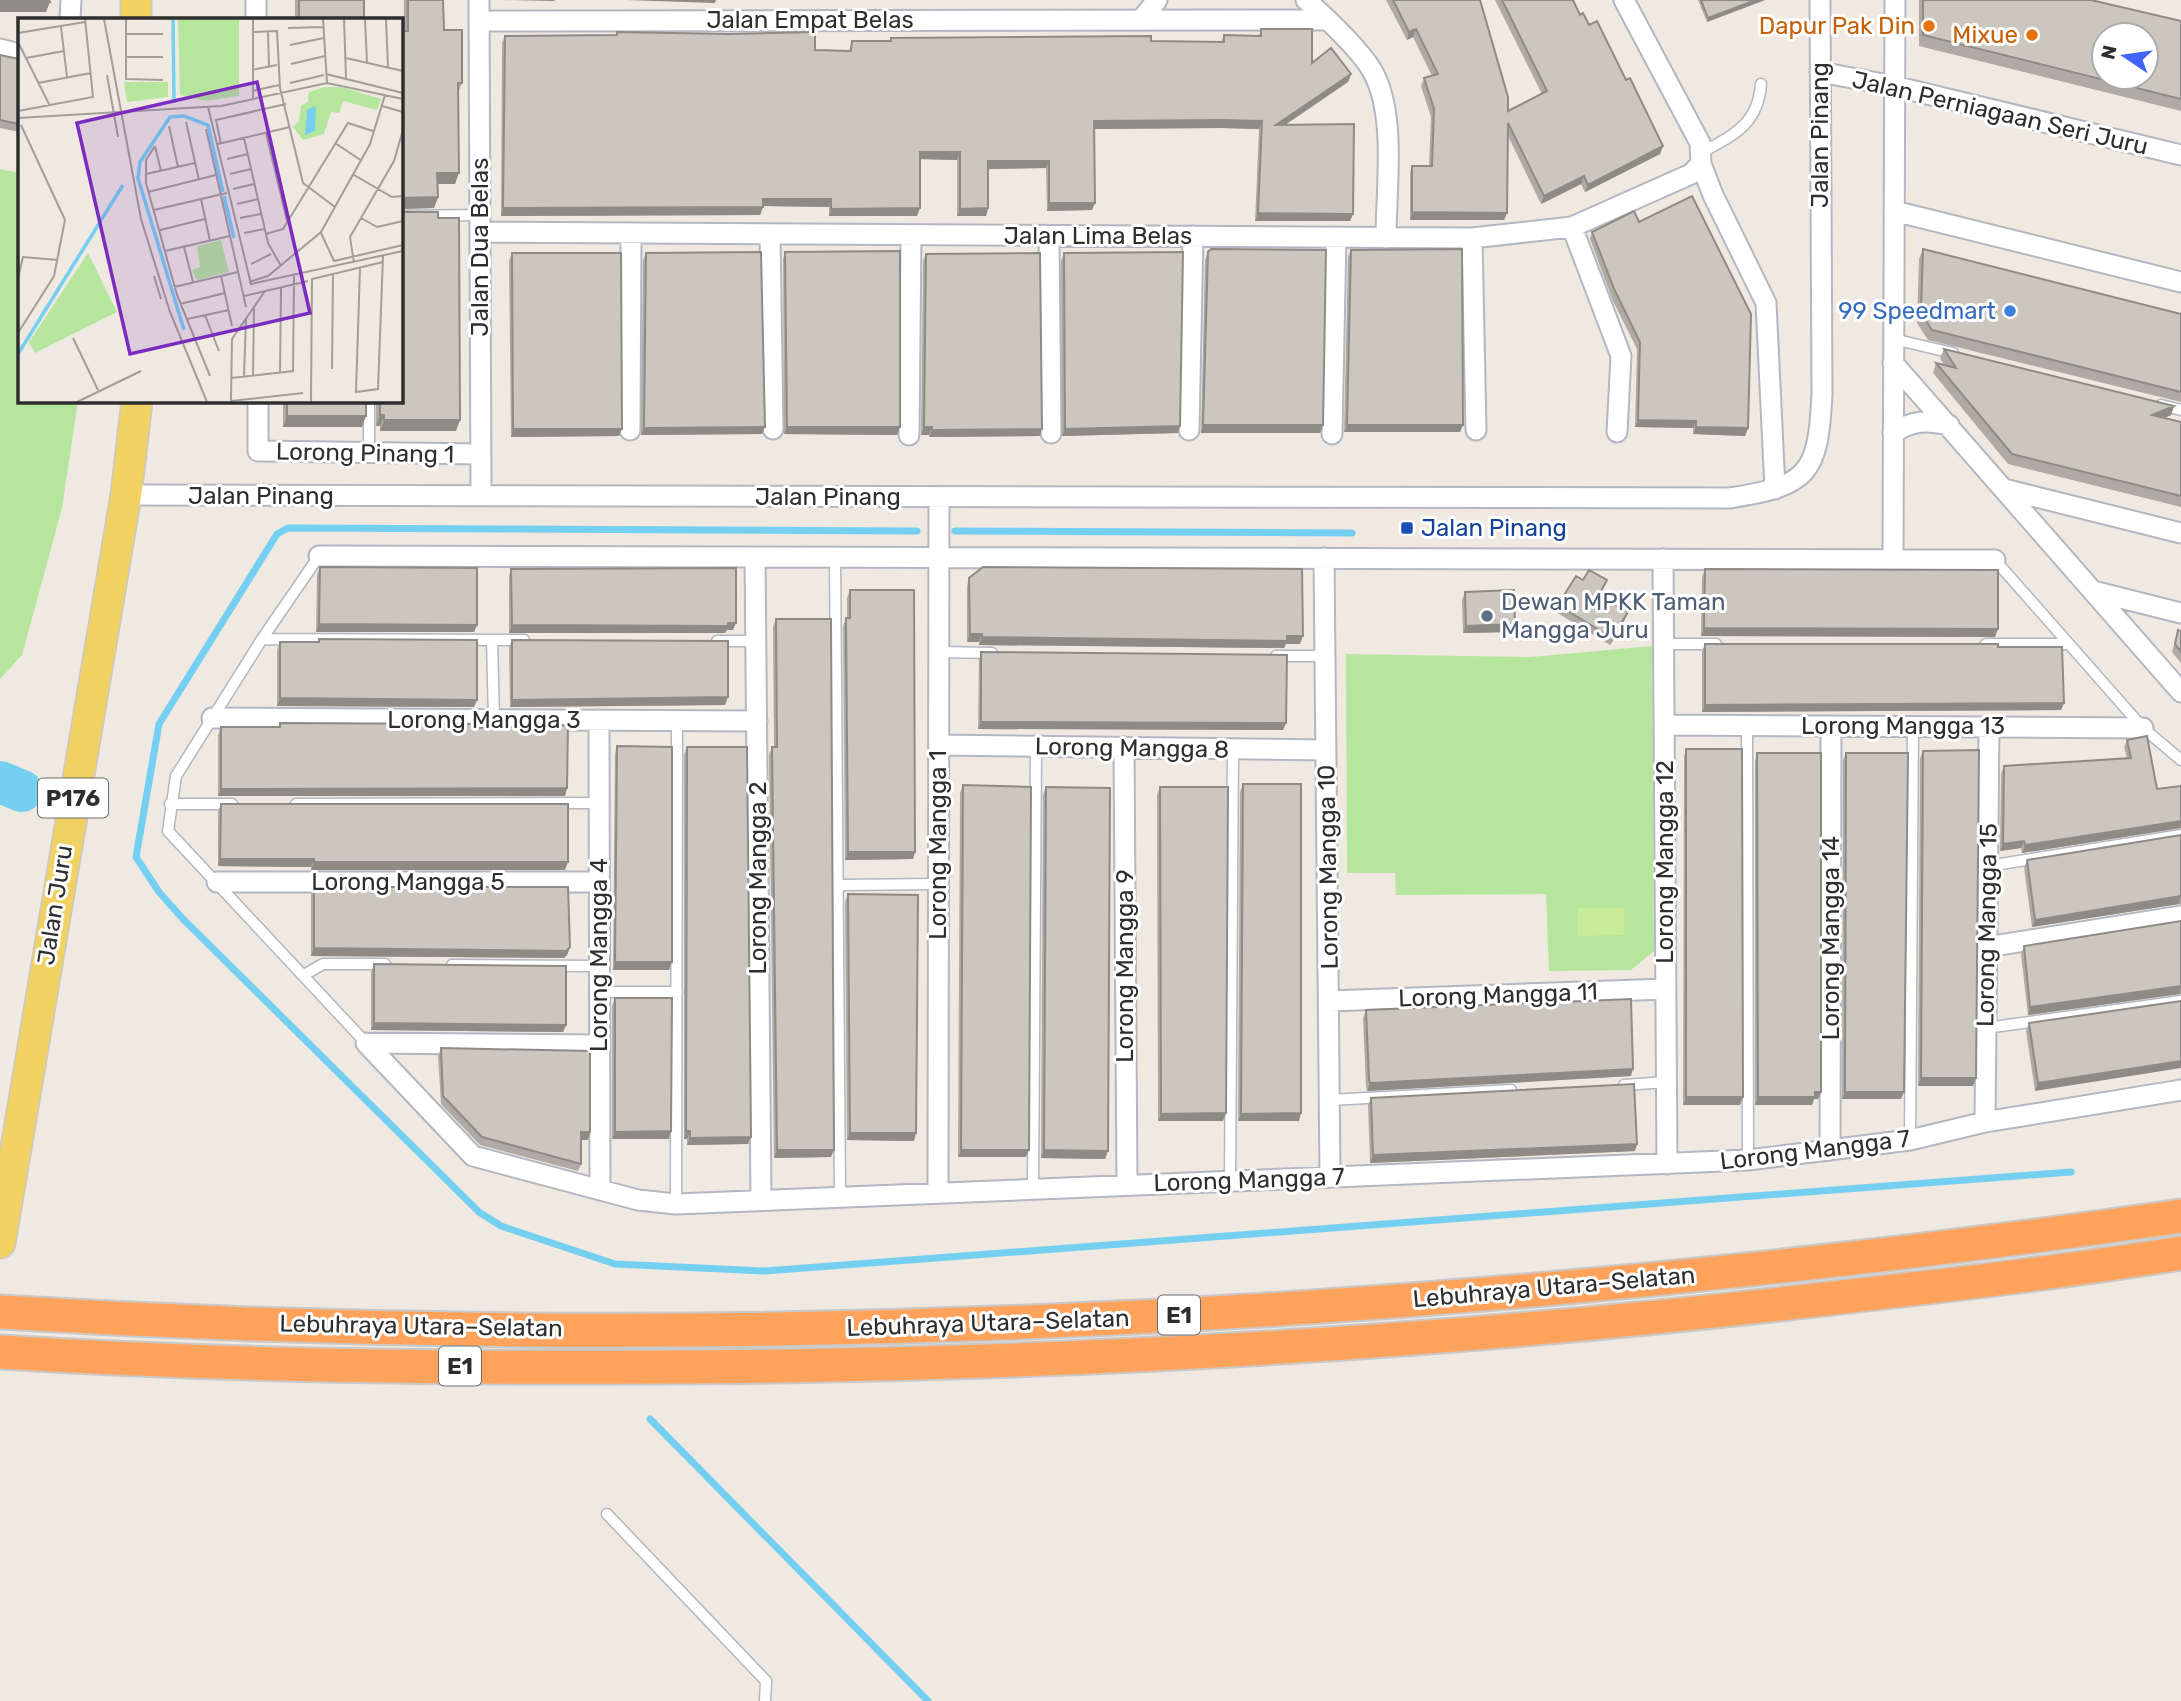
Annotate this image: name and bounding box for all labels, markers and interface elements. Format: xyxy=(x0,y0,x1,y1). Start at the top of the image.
street label: Jalan Empat Belas xyxy=(706,6,914,34)
place label: Dapur Pak Din xyxy=(1759,12,1915,40)
inset map xyxy=(18,18,402,402)
marker: Dapur Pak Din xyxy=(1921,18,1937,34)
place label: Mixue xyxy=(1952,21,2018,49)
north arrow xyxy=(2090,21,2160,91)
marker: Mixue xyxy=(2024,27,2040,43)
text: N xyxy=(2096,43,2122,62)
street label: Jalan Pinang xyxy=(1806,62,1834,208)
street label: Jalan Perniagaan Seri Juru xyxy=(1849,65,2151,161)
street label: Jalan Dua Belas xyxy=(466,158,494,336)
street label: Jalan Lima Belas xyxy=(1004,222,1192,250)
place label: 99 Speedmart xyxy=(1838,297,1996,325)
marker: 99 Speedmart xyxy=(2002,303,2018,319)
street label: Lorong Pinang 1 xyxy=(276,437,454,469)
street label: Jalan Pinang xyxy=(188,482,334,510)
street label: Jalan Pinang xyxy=(755,483,901,511)
place label: Jalan Pinang xyxy=(1421,514,1567,542)
marker: Jalan Pinang xyxy=(1399,520,1415,536)
place label: Dewan MPKK Taman Mangga Juru xyxy=(1501,588,1726,644)
marker: Dewan MPKK Taman Mangga Juru xyxy=(1479,608,1495,624)
street label: Lorong Mangga 3 xyxy=(387,706,581,734)
street label: Lorong Mangga 13 xyxy=(1801,712,2005,740)
street label: Lorong Mangga 8 xyxy=(1035,732,1229,764)
street label: Lorong Mangga 1 xyxy=(924,750,952,940)
street label: Lorong Mangga 12 xyxy=(1651,760,1679,964)
street label: Lorong Mangga 10 xyxy=(1312,764,1344,970)
road number: P176 xyxy=(38,778,108,818)
street label: Lorong Mangga 2 xyxy=(744,781,772,975)
street label: Lorong Mangga 15 xyxy=(1971,823,2003,1027)
street label: Lorong Mangga 14 xyxy=(1817,836,1845,1040)
street label: Jalan Juru xyxy=(32,843,78,967)
street label: Lorong Mangga 4 xyxy=(585,858,613,1052)
street label: Lorong Mangga 5 xyxy=(311,868,505,896)
street label: Lorong Mangga 9 xyxy=(1111,869,1139,1063)
street label: Lorong Mangga 11 xyxy=(1398,978,1598,1012)
street label: Lorong Mangga 7 xyxy=(1718,1124,1912,1176)
street label: Lorong Mangga 7 xyxy=(1153,1163,1345,1197)
street label: Lebuhraya Utara–Selatan xyxy=(1412,1261,1696,1313)
road number: E1 xyxy=(1158,1296,1200,1334)
street label: Lebuhraya Utara–Selatan xyxy=(846,1304,1130,1342)
street label: Lebuhraya Utara–Selatan xyxy=(279,1310,563,1342)
road number: E1 xyxy=(439,1346,481,1386)

